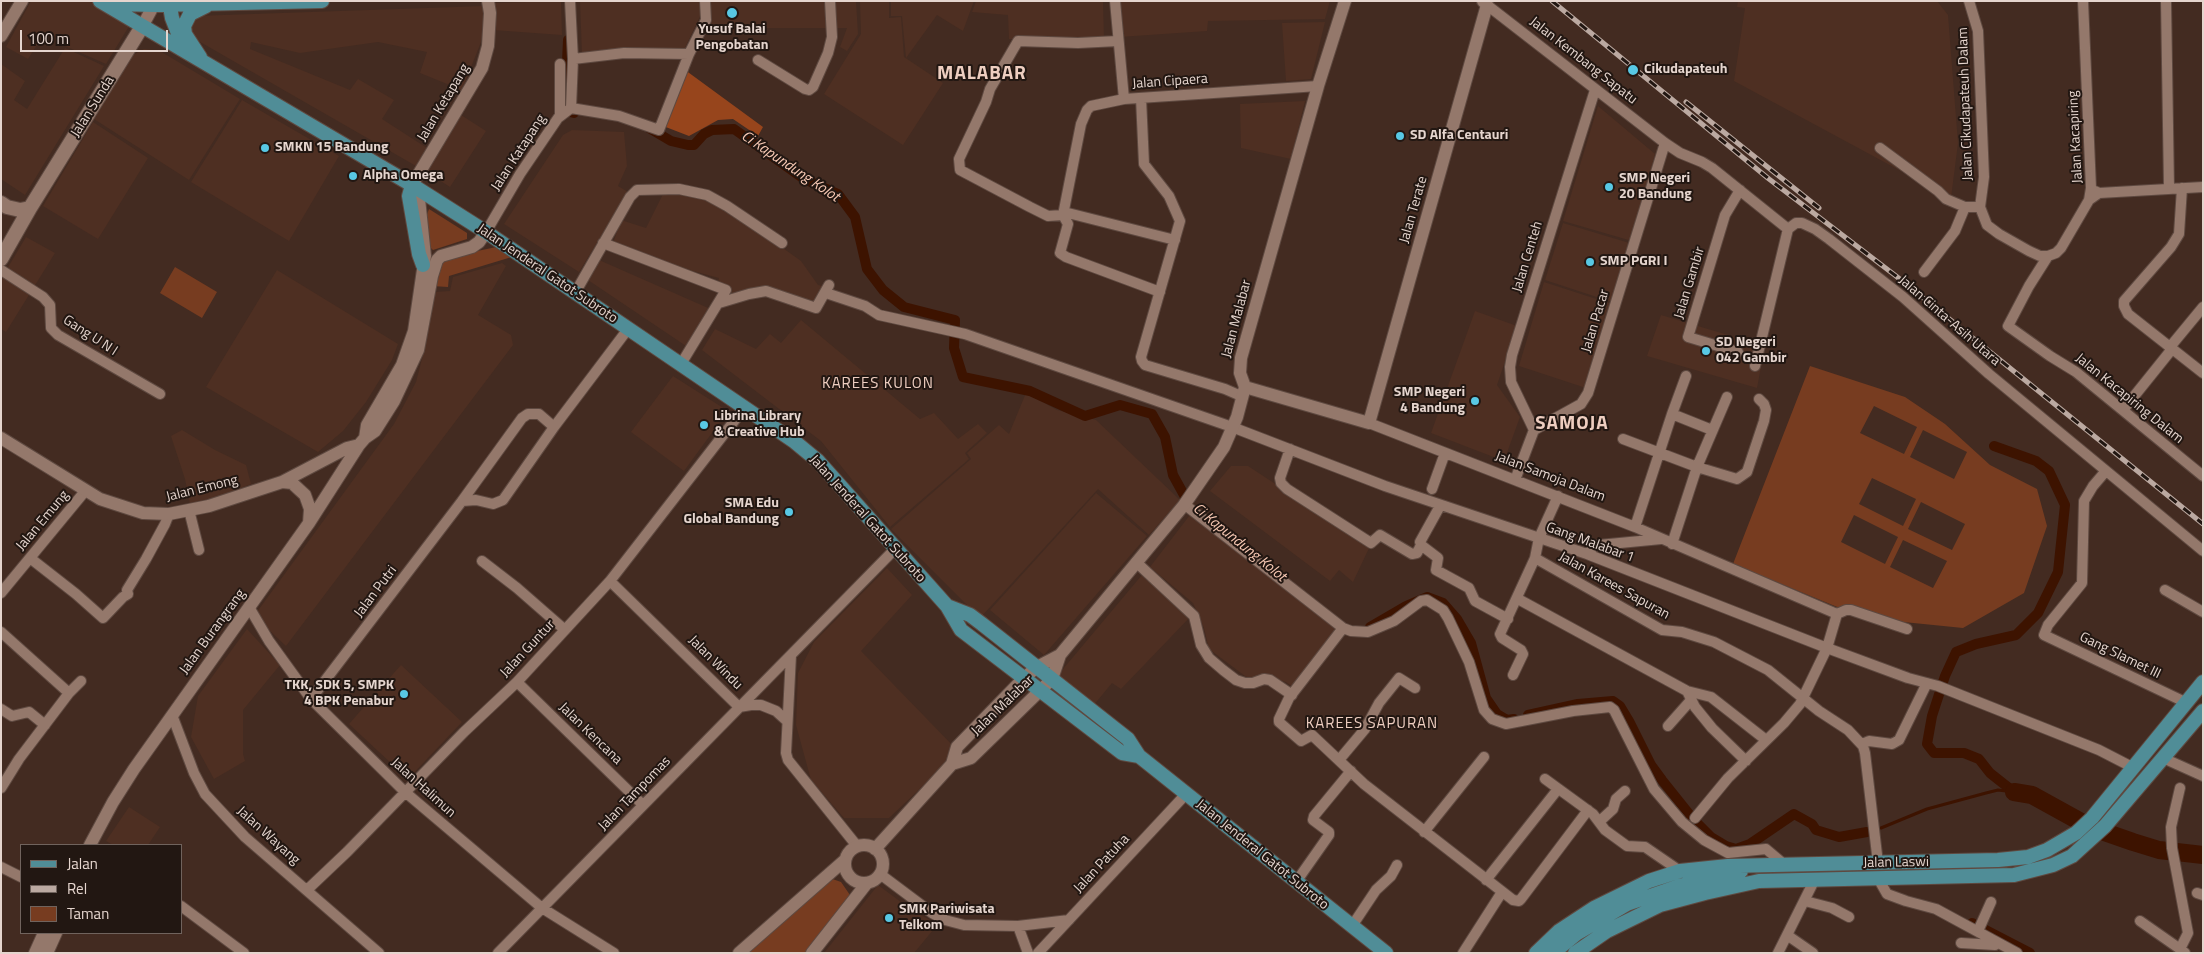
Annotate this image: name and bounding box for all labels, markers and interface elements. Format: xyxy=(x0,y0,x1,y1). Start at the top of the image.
marker: Yusuf Balai Pengobatan xyxy=(725,6,739,20)
street label: Jalan Kembang Sapatu xyxy=(1526,14,1640,108)
scale bar xyxy=(22,20,170,52)
place label: Yusuf Balai Pengobatan xyxy=(696,22,768,54)
text: 100 m xyxy=(28,27,69,50)
street label: Jalan Cikudapateuh Dalam xyxy=(1955,27,1977,181)
street label: Jalan Ketapang xyxy=(414,61,474,145)
place label: Cikudapateuh xyxy=(1644,62,1727,78)
district label: MALABAR xyxy=(936,63,1028,85)
marker: Cikudapateuh xyxy=(1626,63,1640,77)
street label: Jalan Cipaera xyxy=(1132,71,1208,93)
street label: Jalan Sunda xyxy=(68,73,118,141)
street label: Jalan Kacapiring xyxy=(2065,90,2087,184)
street label: Jalan Katapang xyxy=(488,112,550,194)
water label: Ci Kapundung Kolot xyxy=(738,128,842,206)
place label: SD Alfa Centauri xyxy=(1410,128,1508,144)
marker: SD Alfa Centauri xyxy=(1394,130,1406,142)
place label: SMKN 15 Bandung xyxy=(275,140,389,156)
marker: SMKN 15 Bandung xyxy=(259,142,271,154)
place label: Alpha Omega xyxy=(363,168,443,184)
marker: Alpha Omega xyxy=(347,170,359,182)
place label: SMP Negeri 20 Bandung xyxy=(1619,171,1692,203)
street label: Jalan Terate xyxy=(1396,175,1432,245)
marker: SMP Negeri 20 Bandung xyxy=(1603,181,1615,193)
street label: Jalan Centeh xyxy=(1509,219,1547,295)
street label: Jalan Jenderal Gatot Subroto xyxy=(474,221,620,327)
street label: Jalan Gambir xyxy=(1671,245,1709,321)
place label: SMP PGRI I xyxy=(1600,254,1668,270)
marker: SMP PGRI I xyxy=(1584,256,1596,268)
street label: Jalan Cinta-Asih Utara xyxy=(1895,272,2003,370)
street label: Jalan Malabar xyxy=(1219,278,1255,360)
street label: Jalan Pacar xyxy=(1578,287,1614,355)
street label: Gang U N I xyxy=(60,312,120,360)
place label: SD Negeri 042 Gambir xyxy=(1716,335,1786,368)
marker: SD Negeri 042 Gambir xyxy=(1700,345,1712,357)
street label: Jalan Kacapiring Dalam xyxy=(2072,350,2186,448)
district label: KAREES KULON xyxy=(821,375,935,393)
place label: SMP Negeri 4 Bandung xyxy=(1394,385,1465,418)
marker: SMP Negeri 4 Bandung xyxy=(1469,395,1481,407)
place label: Librina Library & Creative Hub xyxy=(714,409,805,442)
district label: SAMOJA xyxy=(1535,413,1609,435)
marker: Librina Library & Creative Hub xyxy=(698,419,710,431)
street label: Jalan Samoja Dalam xyxy=(1492,448,1608,506)
street label: Jalan Jenderal Gatot Subroto xyxy=(805,452,929,586)
street label: Jalan Emong xyxy=(164,472,240,506)
street label: Jalan Emung xyxy=(13,487,73,555)
place label: SMA Edu Global Bandung xyxy=(684,496,779,528)
water label: Ci Kapundung Kolot xyxy=(1189,500,1289,586)
marker: SMA Edu Global Bandung xyxy=(783,506,795,518)
street label: Gang Malabar 1 xyxy=(1544,519,1636,567)
street label: Jalan Karees Sapuran xyxy=(1556,549,1672,623)
street label: Jalan Putri xyxy=(351,563,401,621)
street label: Jalan Burangrang xyxy=(176,586,250,678)
street label: Jalan Guntur xyxy=(497,617,559,681)
street label: Gang Slamet III xyxy=(2077,629,2163,683)
street label: Jalan Windu xyxy=(684,632,746,694)
street label: Jalan Malabar xyxy=(968,672,1038,740)
place label: TKK, SDK 5, SMPK 4 BPK Penabur xyxy=(285,678,394,710)
marker: TKK, SDK 5, SMPK 4 BPK Penabur xyxy=(398,688,410,700)
street label: Jalan Kencana xyxy=(555,700,625,768)
district label: KAREES SAPURAN xyxy=(1304,715,1440,733)
street label: Jalan Tampomas xyxy=(595,753,675,835)
street label: Jalan Halimun xyxy=(387,755,459,821)
street label: Jalan Jenderal Gatot Subroto xyxy=(1192,796,1332,914)
street label: Jalan Wayang xyxy=(233,803,303,869)
street label: Jalan Patuha xyxy=(1071,831,1133,897)
legend xyxy=(20,844,182,934)
text: Jalan xyxy=(67,852,98,875)
street label: Jalan Laswi xyxy=(1863,854,1929,872)
text: Rel xyxy=(67,877,87,900)
text: Taman xyxy=(67,902,109,925)
place label: SMK Pariwisata Telkom xyxy=(899,902,995,934)
marker: SMK Pariwisata Telkom xyxy=(883,912,895,924)

